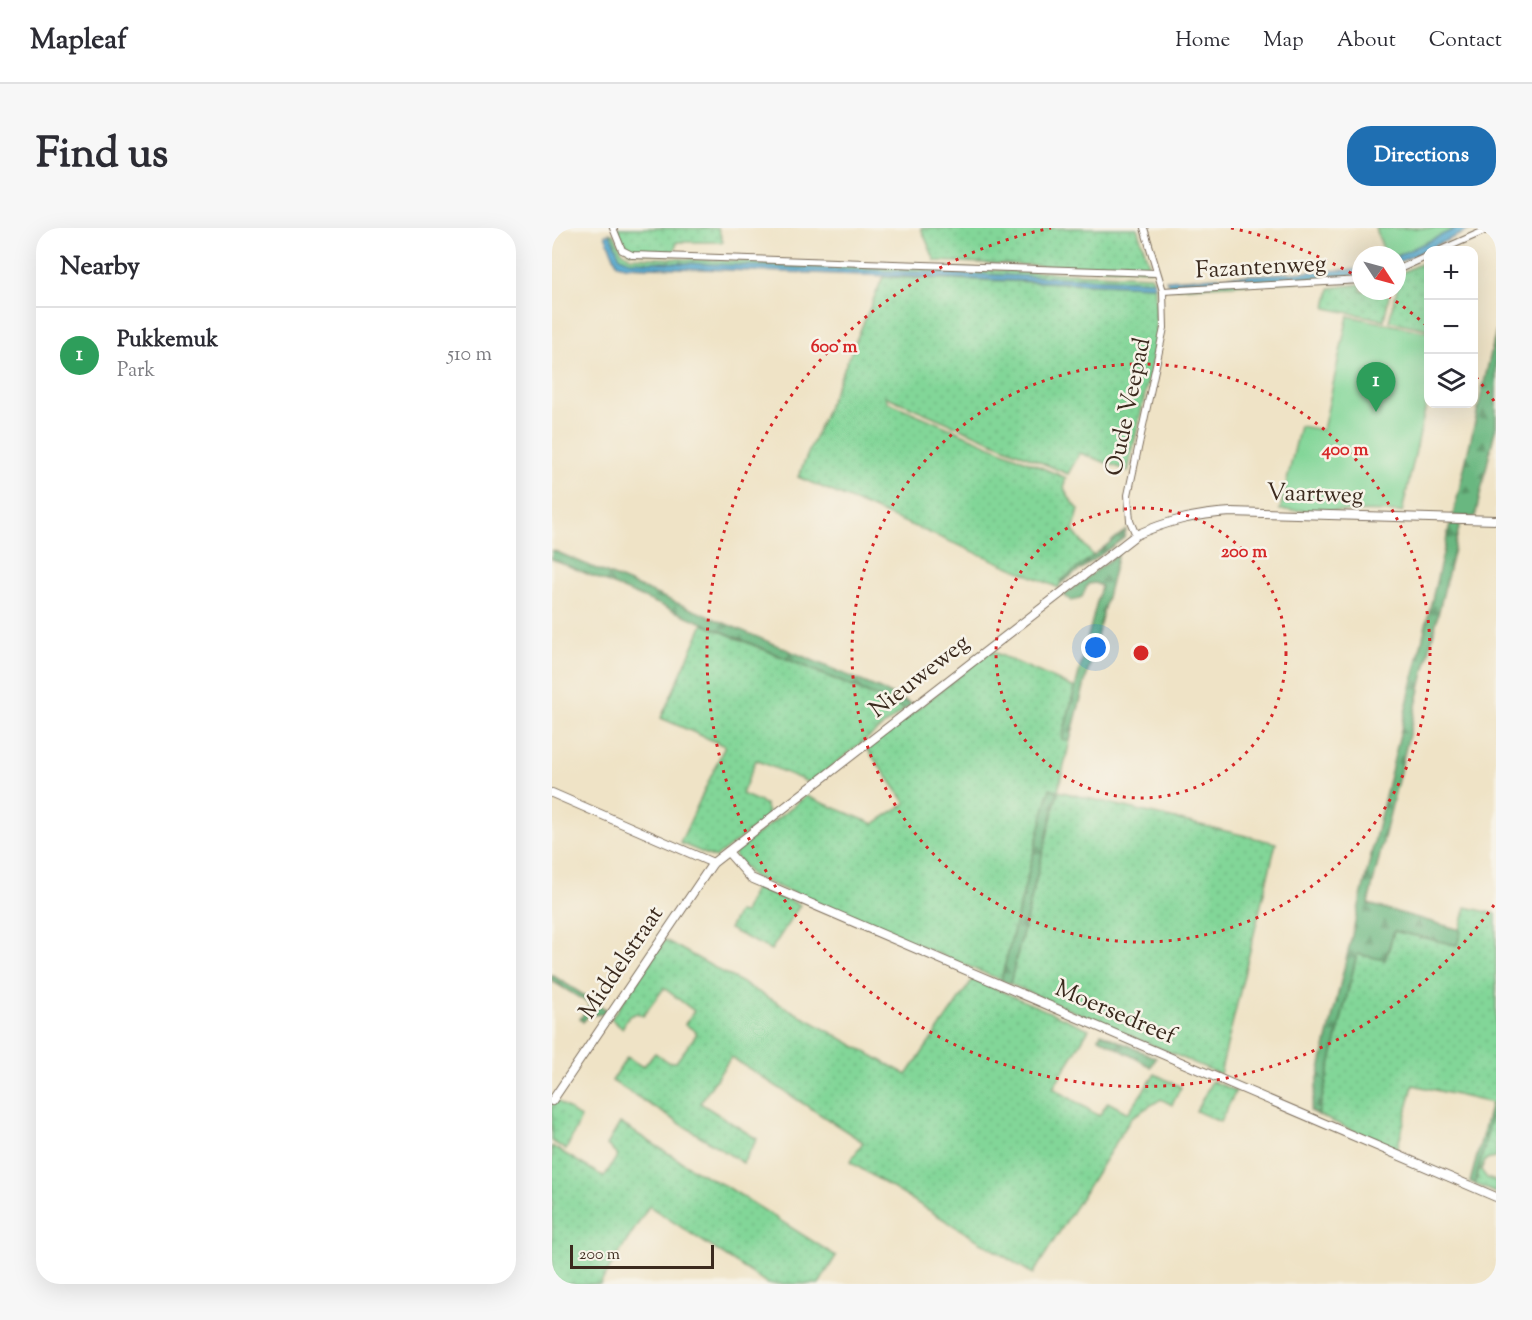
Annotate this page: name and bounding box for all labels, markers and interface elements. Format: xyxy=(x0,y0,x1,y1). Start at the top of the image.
text: Mapleaf xyxy=(30,21,127,61)
text: Home xyxy=(1175,26,1230,56)
text: Map xyxy=(1263,26,1304,56)
text: About xyxy=(1337,26,1396,56)
text: Contact xyxy=(1429,26,1502,56)
text: Find us xyxy=(36,126,168,186)
button: Directions xyxy=(1347,126,1496,186)
north arrow xyxy=(1352,246,1406,300)
map controls xyxy=(1424,246,1478,408)
button: + xyxy=(1424,246,1478,300)
street label: Fazantenweg xyxy=(1195,248,1328,288)
text: Nearby xyxy=(60,249,140,286)
button: − xyxy=(1424,300,1478,354)
text: Pukkemuk xyxy=(117,325,218,357)
street label: Oude Veepad xyxy=(1098,334,1160,479)
text: 600 m xyxy=(811,335,857,361)
text: 1 xyxy=(76,341,83,370)
text: 510 m xyxy=(447,341,492,370)
button: layers xyxy=(1424,354,1478,408)
text: Park xyxy=(117,357,155,386)
pin: 1 xyxy=(1356,362,1396,412)
text: 400 m xyxy=(1321,438,1368,464)
street label: Vaartweg xyxy=(1266,476,1364,514)
text: 200 m xyxy=(1221,540,1267,566)
street label: Nieuweweg xyxy=(863,627,978,727)
your location xyxy=(1081,633,1110,662)
centre of rings xyxy=(1131,643,1151,663)
street label: Middelstraat xyxy=(572,900,672,1026)
street label: Moersedreef xyxy=(1049,972,1182,1054)
scale bar xyxy=(570,1242,714,1270)
text: 200 m xyxy=(579,1244,620,1267)

